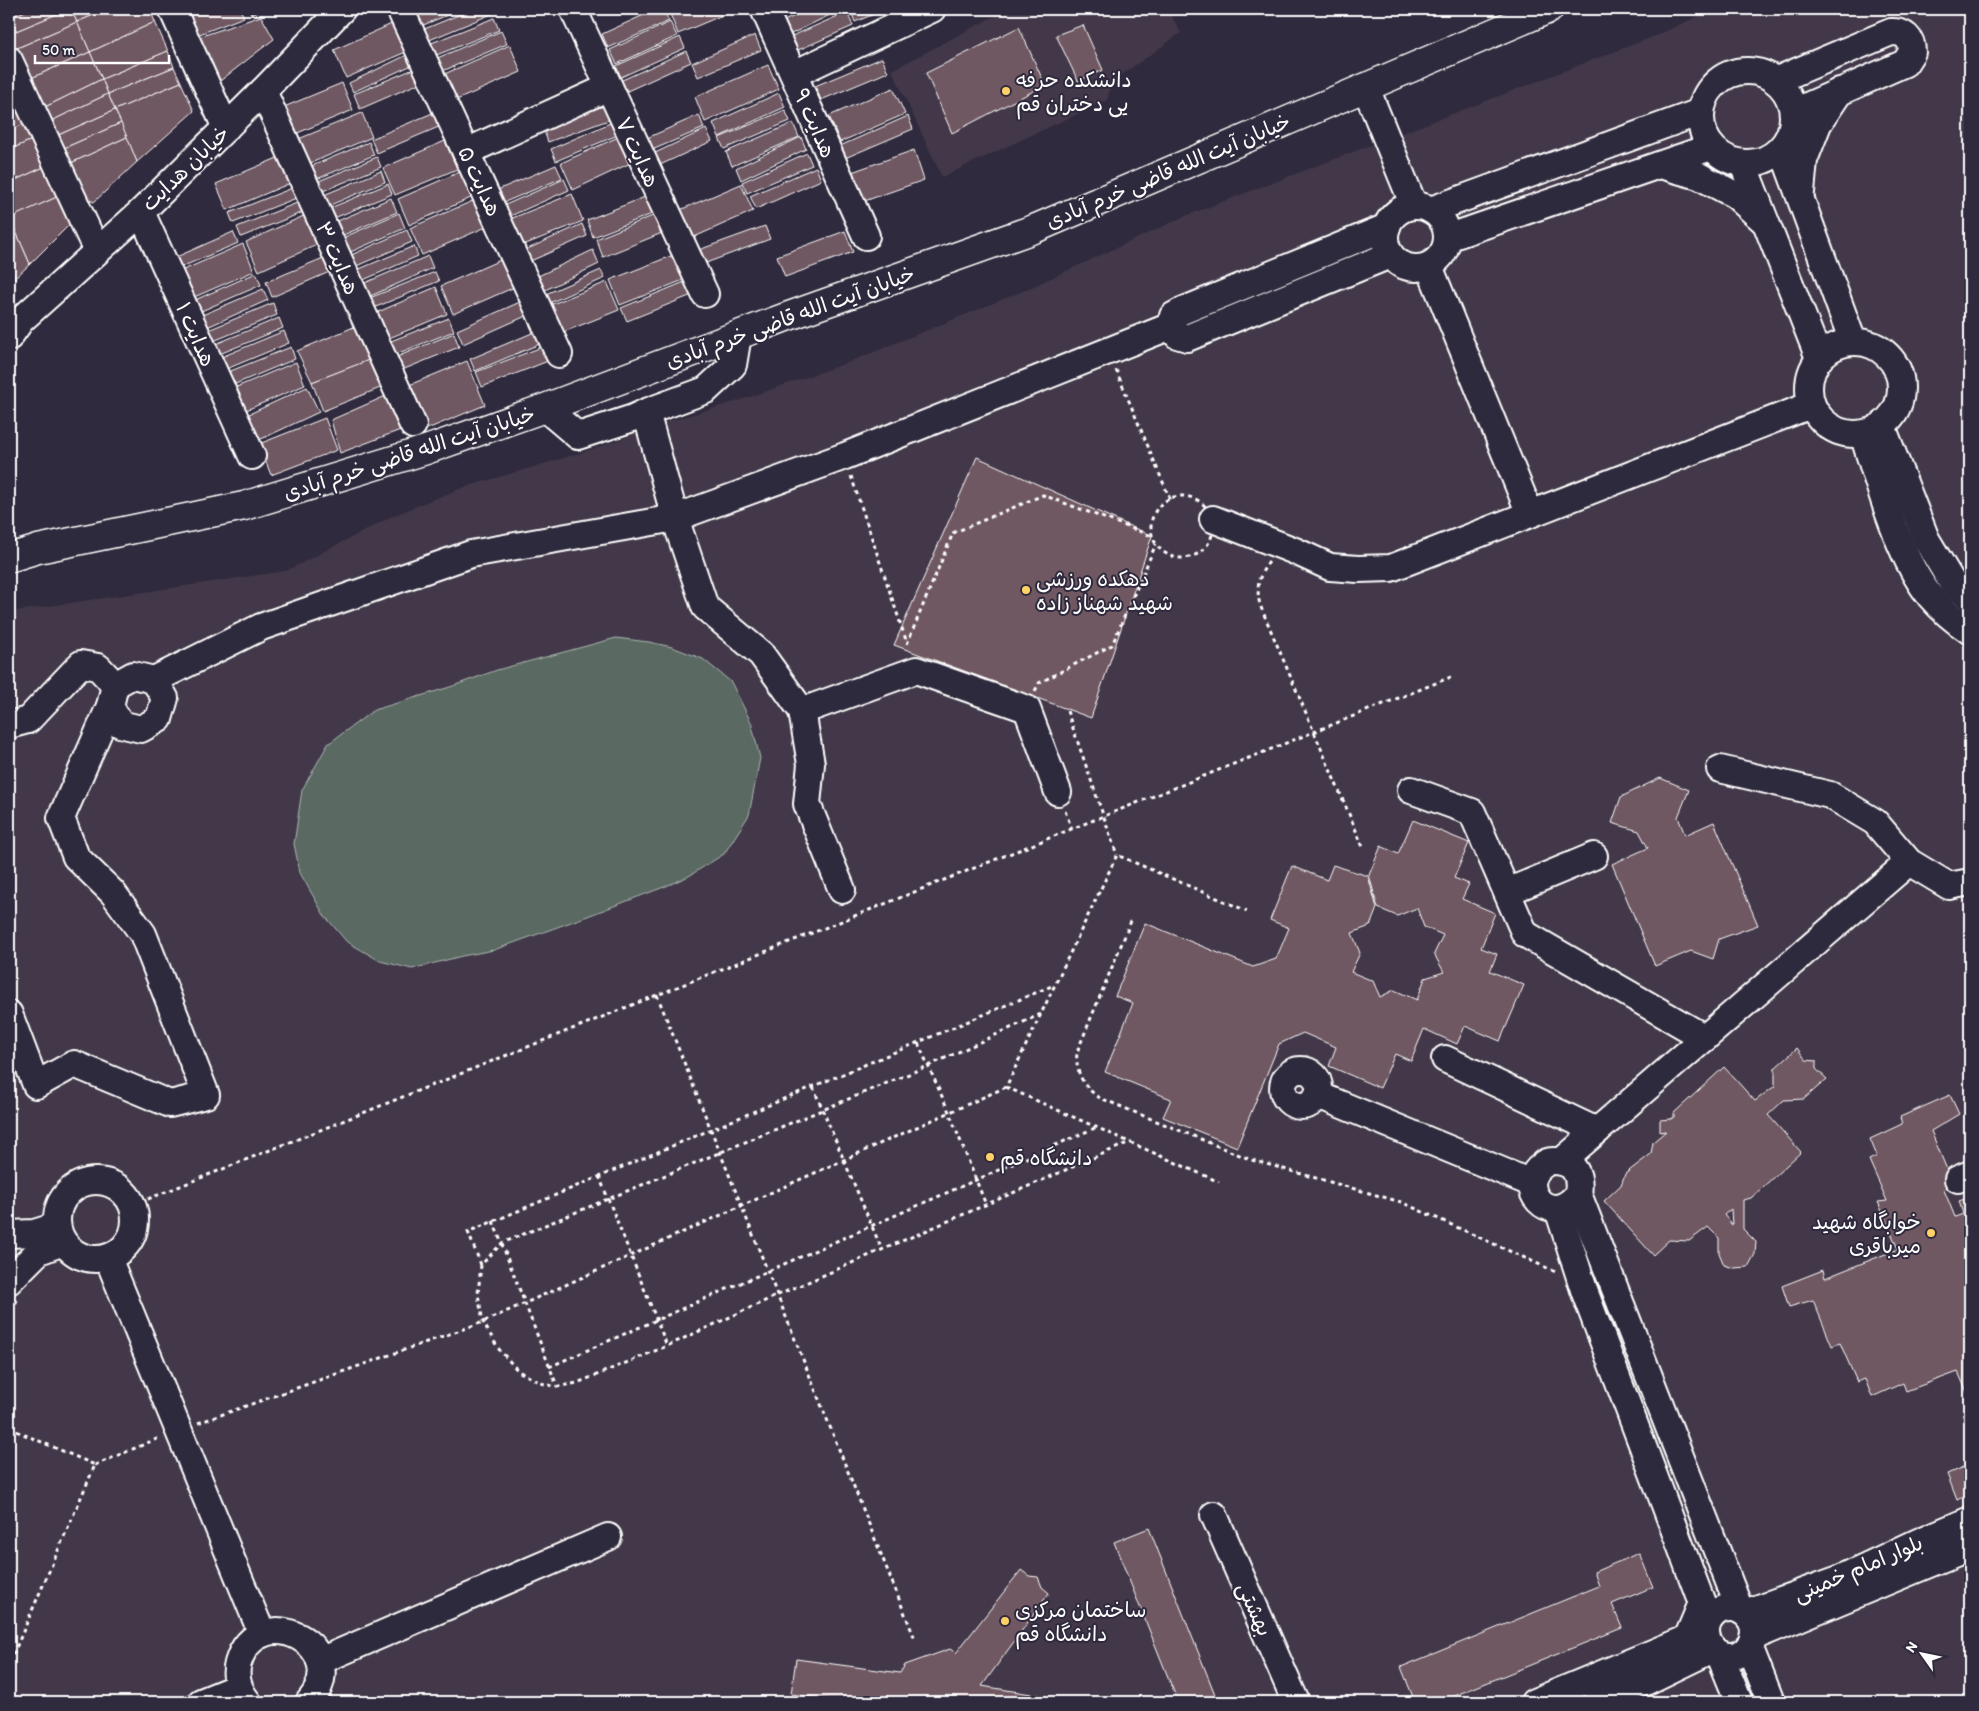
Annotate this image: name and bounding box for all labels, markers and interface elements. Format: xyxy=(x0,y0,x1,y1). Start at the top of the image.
scale bar xyxy=(35,32,169,64)
text: 50 m xyxy=(42,41,75,59)
place label: دانشکده حرفه یی دختران قم xyxy=(1016,67,1132,120)
street label: هدایت ۹ xyxy=(789,84,841,162)
marker: دانشکده حرفه یی دختران قم xyxy=(1000,85,1012,97)
street label: خیابان آیت الله قاضی خرم آبادی xyxy=(1042,108,1296,238)
street label: هدایت ۷ xyxy=(611,113,665,191)
street label: خیابان هدایت xyxy=(136,120,235,217)
street label: هدایت ۵ xyxy=(453,142,507,220)
street label: هدایت ۳ xyxy=(311,218,365,298)
street label: خیابان آیت الله قاضی خرم آبادی xyxy=(662,260,919,378)
street label: هدایت ۱ xyxy=(171,298,221,370)
street label: خیابان آیت الله قاضی خرم آبادی xyxy=(280,400,539,509)
place label: دهکده ورزشی شهید شهناز زاده xyxy=(1036,566,1173,615)
marker: دهکده ورزشی شهید شهناز زاده xyxy=(1020,584,1032,596)
place label: دانشگاه قم xyxy=(1000,1145,1092,1174)
marker: دانشگاه قم xyxy=(984,1151,996,1163)
place label: خوابگاه شهید میرباقری xyxy=(1812,1209,1921,1259)
marker: خوابگاه شهید میرباقری xyxy=(1925,1227,1937,1239)
street label: بلوار امام خمینی xyxy=(1790,1530,1928,1610)
street label: بهشتی xyxy=(1230,1578,1278,1641)
place label: ساختمان مرکزی دانشگاه قم xyxy=(1015,1597,1146,1650)
marker: ساختمان مرکزی دانشگاه قم xyxy=(999,1615,1011,1627)
north arrow xyxy=(1896,1628,1946,1678)
text: N xyxy=(1902,1639,1921,1656)

